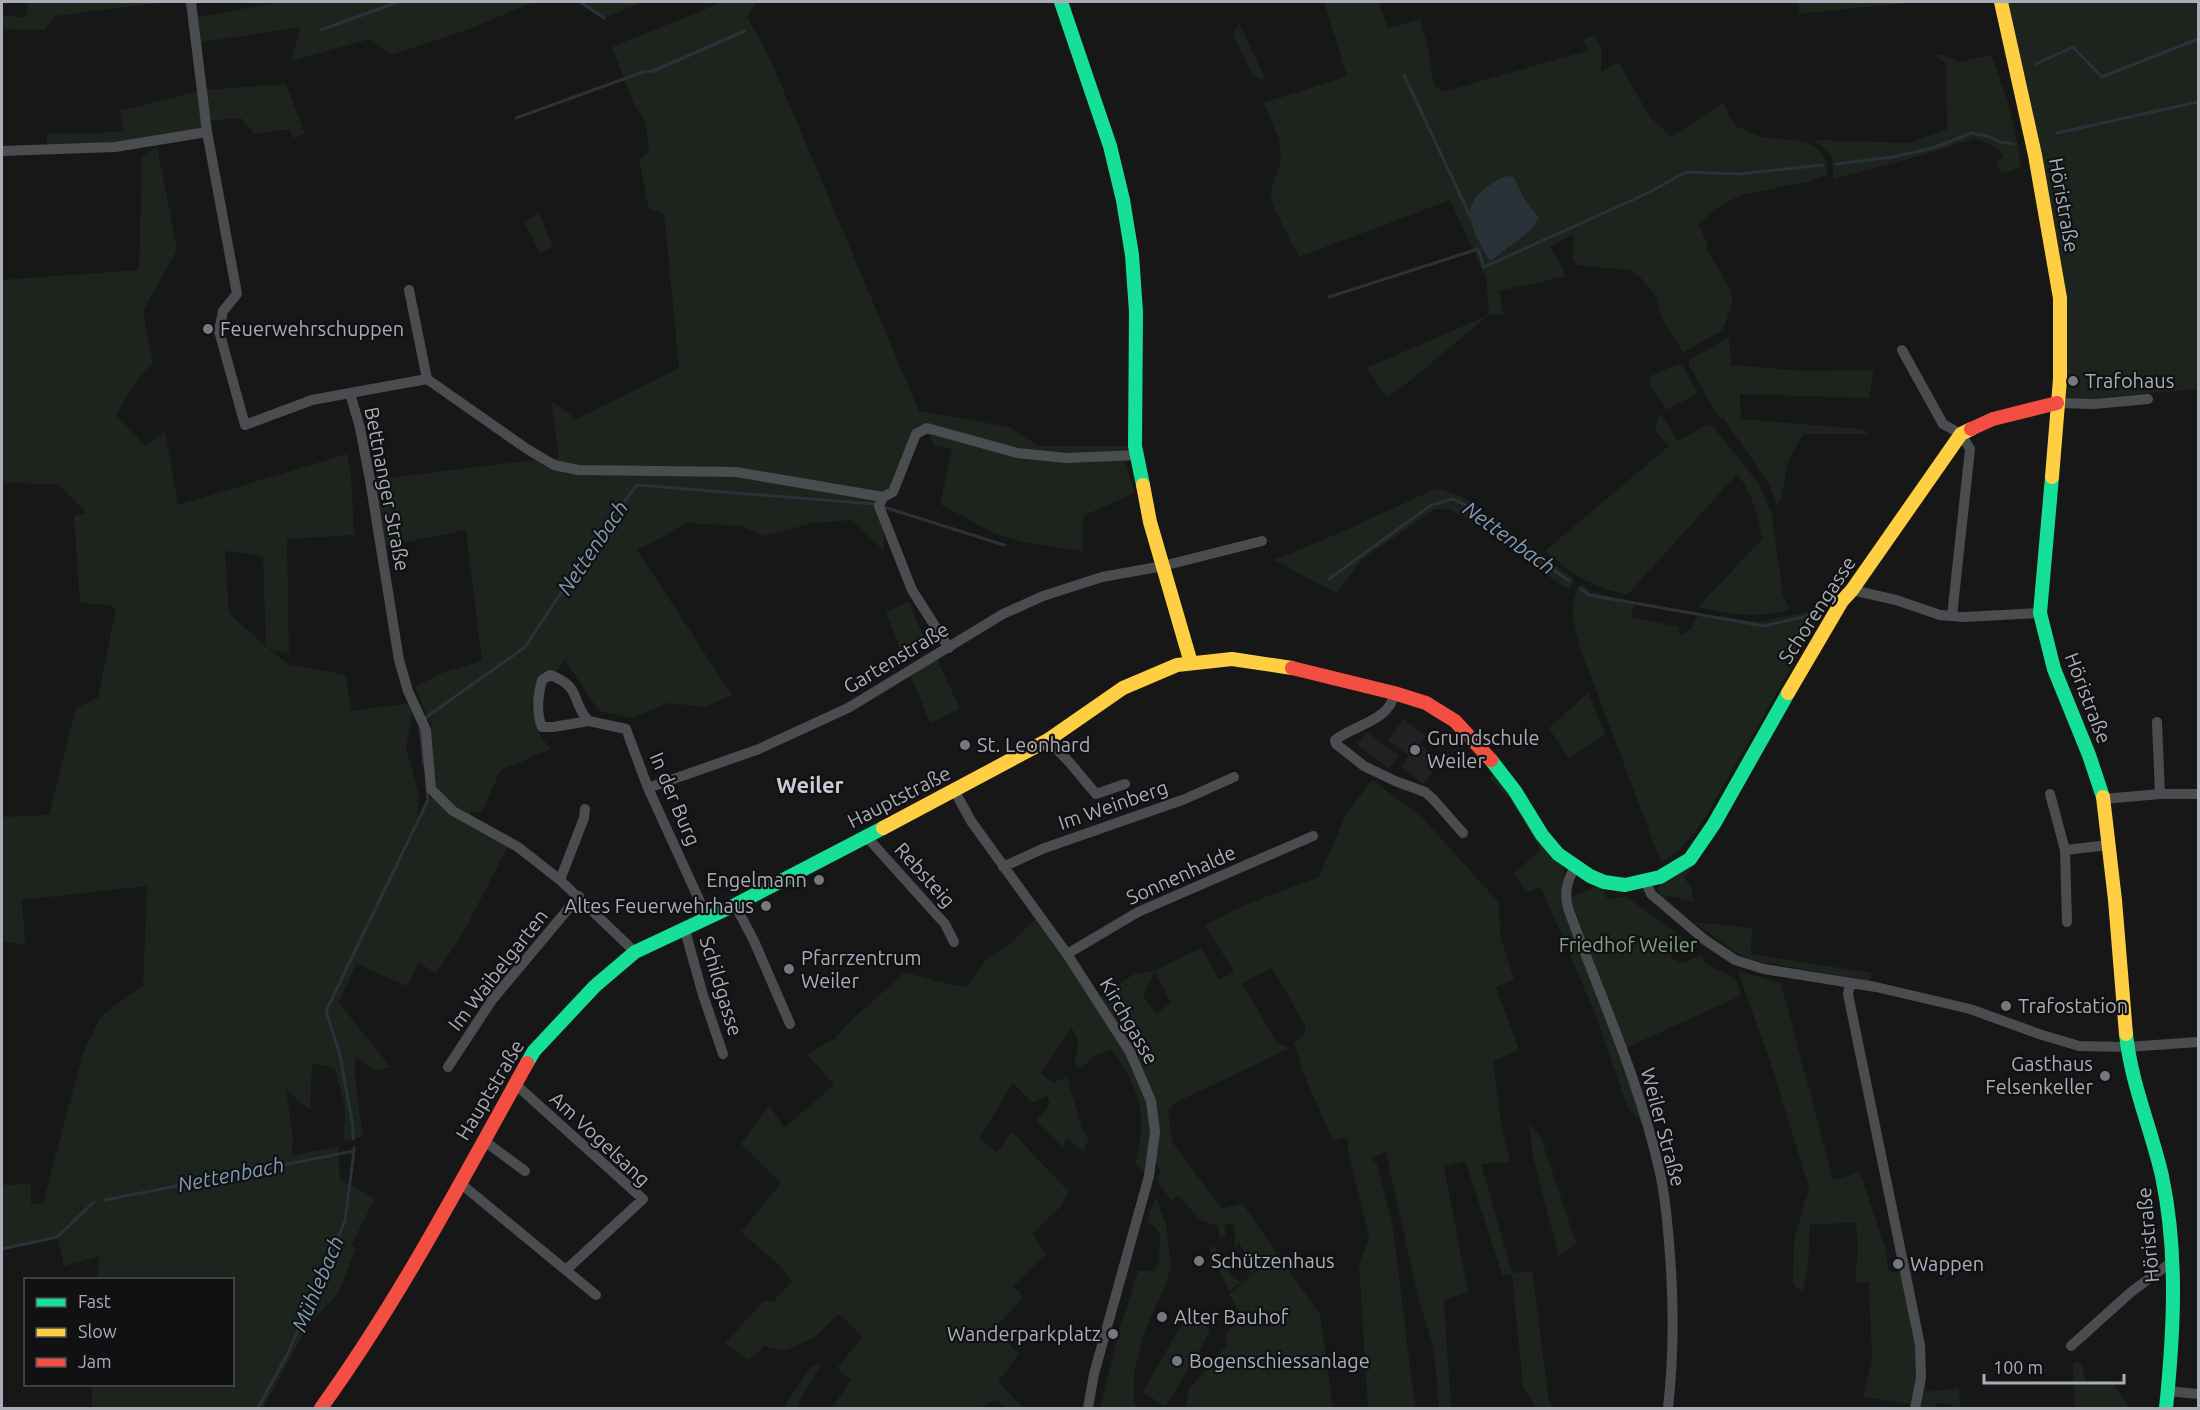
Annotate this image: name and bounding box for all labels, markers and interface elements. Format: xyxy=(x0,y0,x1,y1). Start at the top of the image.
street label: Höristraße xyxy=(2045,156,2084,254)
place label: Feuerwehrschuppen xyxy=(220,317,404,340)
marker: Feuerwehrschuppen xyxy=(201,322,215,336)
place label: Trafohaus xyxy=(2085,369,2174,392)
marker: Trafohaus xyxy=(2066,374,2080,388)
street label: Bettnanger Straße xyxy=(360,405,415,573)
water label: Nettenbach xyxy=(552,496,632,599)
water label: Nettenbach xyxy=(1459,496,1560,579)
street label: Schorengasse xyxy=(1773,552,1860,668)
street label: Gartenstraße xyxy=(839,617,953,698)
street label: Höristraße xyxy=(2061,649,2116,747)
place label: Grundschule Weiler xyxy=(1427,726,1539,772)
place label: St. Leonhard xyxy=(977,733,1090,756)
marker: St. Leonhard xyxy=(958,738,972,752)
marker: Grundschule Weiler xyxy=(1408,743,1422,757)
street label: In der Burg xyxy=(645,749,705,849)
street label: Hauptstraße xyxy=(843,761,954,832)
district label: Weiler xyxy=(776,772,844,797)
street label: Im Weinberg xyxy=(1055,775,1171,834)
street label: Rebsteig xyxy=(890,838,960,912)
street label: Sonnenhalde xyxy=(1123,840,1239,909)
place label: Engelmann xyxy=(706,868,807,891)
marker: Engelmann xyxy=(812,873,826,887)
place label: Altes Feuerwehrhaus xyxy=(564,894,754,917)
marker: Altes Feuerwehrhaus xyxy=(759,899,773,913)
street label: Im Waibelgarten xyxy=(443,904,552,1035)
street label: Schildgasse xyxy=(695,933,748,1039)
park label: Friedhof Weiler xyxy=(1559,933,1698,956)
place label: Pfarrzentrum Weiler xyxy=(801,946,922,992)
marker: Pfarrzentrum Weiler xyxy=(782,962,796,976)
street label: Kirchgasse xyxy=(1095,973,1163,1068)
place label: Trafostation xyxy=(2018,994,2128,1017)
marker: Trafostation xyxy=(1999,999,2013,1013)
street label: Hauptstraße xyxy=(451,1036,528,1144)
place label: Gasthaus Felsenkeller xyxy=(1985,1052,2093,1098)
street label: Weiler Straße xyxy=(1637,1065,1690,1189)
marker: Gasthaus Felsenkeller xyxy=(2098,1069,2112,1083)
street label: Am Vogelsang xyxy=(546,1087,655,1191)
water label: Nettenbach xyxy=(176,1152,286,1196)
street label: Höristraße xyxy=(2132,1186,2163,1284)
water label: Mühlebach xyxy=(286,1232,348,1335)
place label: Schützenhaus xyxy=(1211,1249,1335,1272)
place label: Wappen xyxy=(1910,1252,1984,1275)
marker: Schützenhaus xyxy=(1192,1254,1206,1268)
marker: Wappen xyxy=(1891,1257,1905,1271)
legend xyxy=(24,1278,234,1386)
text: Fast xyxy=(78,1291,111,1311)
place label: Alter Bauhof xyxy=(1174,1305,1289,1328)
marker: Alter Bauhof xyxy=(1155,1310,1169,1324)
text: Slow xyxy=(78,1321,117,1341)
place label: Wanderparkplatz xyxy=(947,1322,1101,1345)
marker: Wanderparkplatz xyxy=(1106,1327,1120,1341)
scale bar xyxy=(1984,1347,2124,1385)
place label: Bogenschiessanlage xyxy=(1189,1349,1370,1372)
text: Jam xyxy=(78,1351,112,1371)
marker: Bogenschiessanlage xyxy=(1170,1354,1184,1368)
text: 100 m xyxy=(1993,1357,2043,1377)

